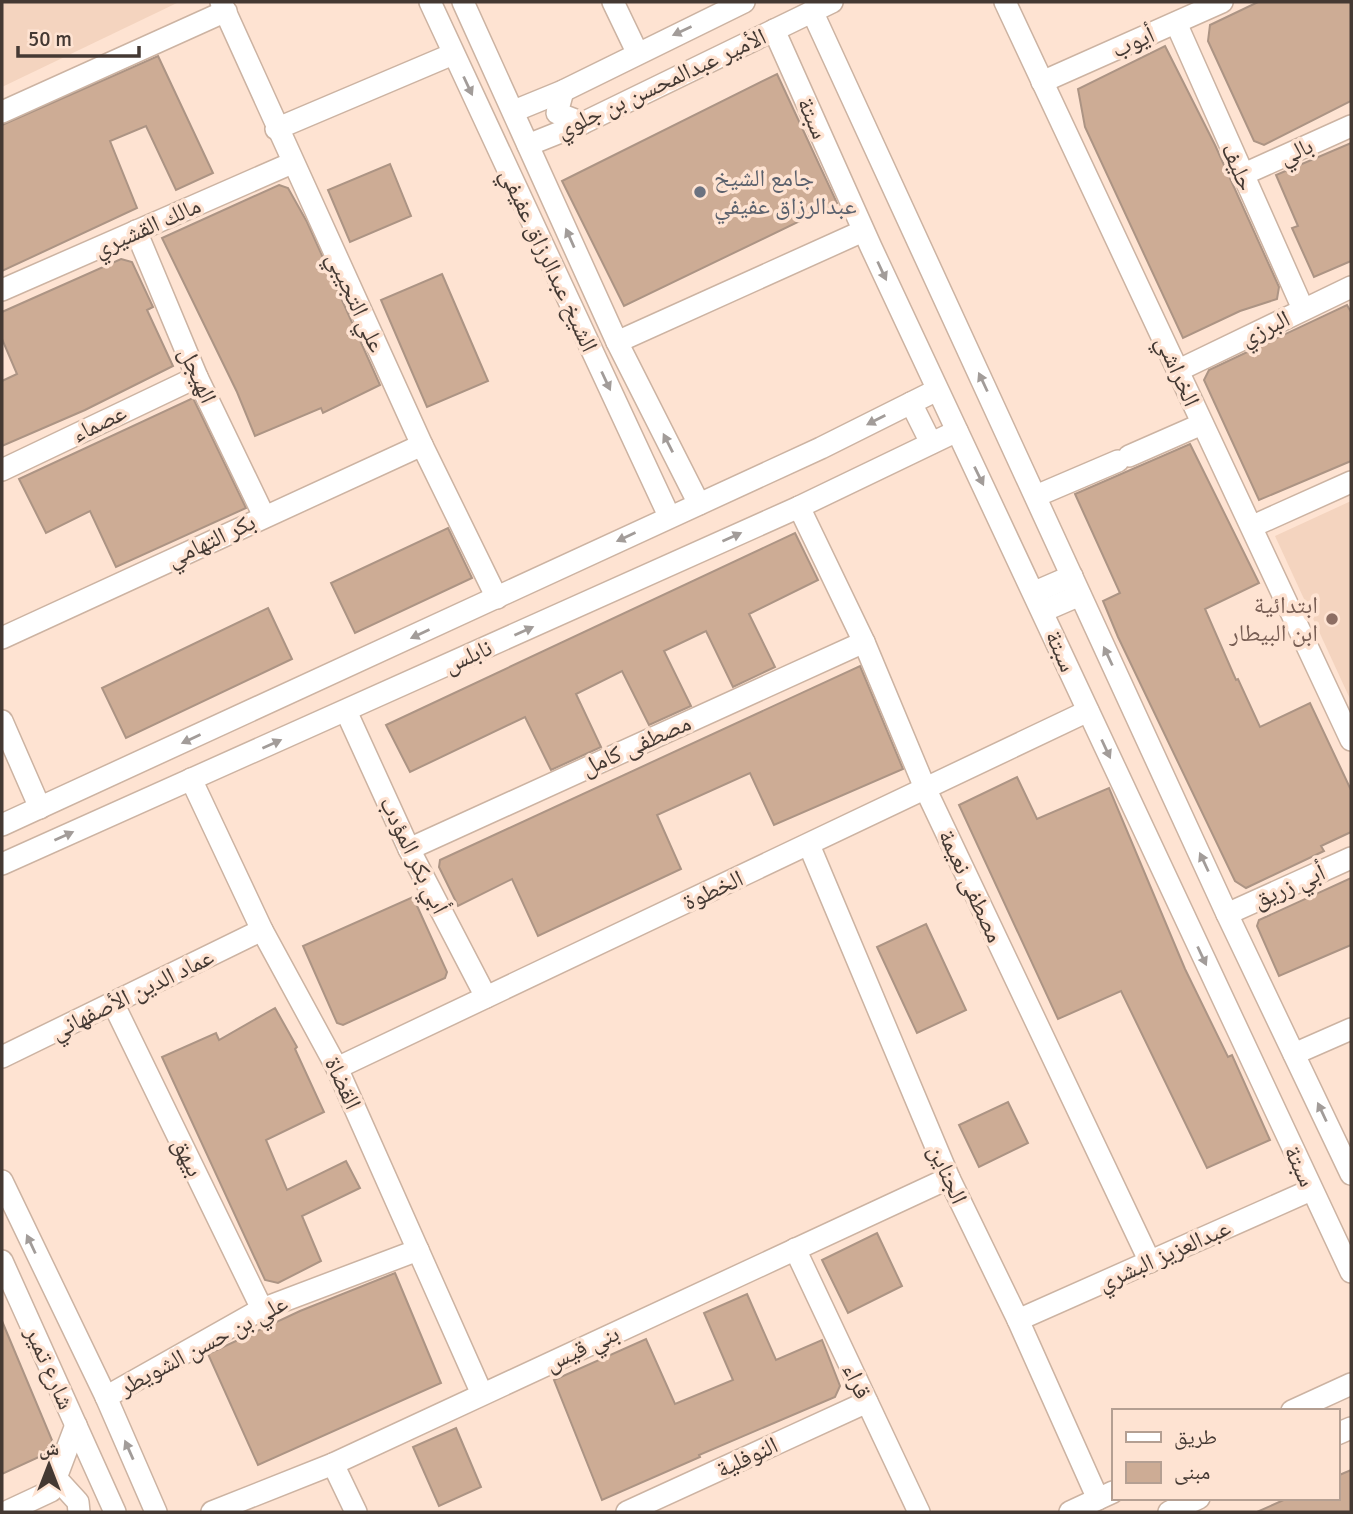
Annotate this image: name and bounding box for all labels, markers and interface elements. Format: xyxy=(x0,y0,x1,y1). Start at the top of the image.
scale bar xyxy=(18,14,138,58)
street label: أيوب xyxy=(1107,19,1159,65)
street label: الأمير عبدالمحسن بن جلوي xyxy=(551,21,773,149)
one-way arrow xyxy=(672,25,692,37)
text: 50 m xyxy=(28,26,72,52)
one-way arrow xyxy=(463,76,474,97)
street label: سبتة xyxy=(791,93,835,143)
street label: بالي xyxy=(1274,130,1319,175)
street label: حليف xyxy=(1214,138,1262,196)
street label: الشيخ عبدالرزاق عفيفي xyxy=(490,163,605,358)
place label: جامع الشيخ عبدالرزاق عفيفي xyxy=(714,163,857,225)
marker: جامع الشيخ عبدالرزاق عفيفي xyxy=(692,184,708,200)
street label: مالك القشيري xyxy=(89,190,207,268)
one-way arrow xyxy=(564,227,575,248)
street label: علي التجيبي xyxy=(316,247,392,359)
one-way arrow xyxy=(876,261,888,281)
street label: البرزي xyxy=(1235,303,1297,356)
street label: الخراشي xyxy=(1145,331,1207,413)
street label: الهيجل xyxy=(172,342,224,408)
one-way arrow xyxy=(600,371,612,391)
one-way arrow xyxy=(978,372,989,392)
street label: عصماء xyxy=(67,397,131,449)
one-way arrow xyxy=(866,415,886,426)
one-way arrow xyxy=(662,433,674,453)
one-way arrow xyxy=(974,466,985,486)
street label: بكر التهامي xyxy=(162,506,262,577)
one-way arrow xyxy=(616,531,636,543)
one-way arrow xyxy=(721,531,742,542)
place label: ابتدائية ابن البيطار xyxy=(1228,590,1318,648)
marker: ابتدائية ابن البيطار xyxy=(1324,611,1340,627)
one-way arrow xyxy=(514,625,534,637)
street label: سبتة xyxy=(1039,626,1083,676)
one-way arrow xyxy=(409,629,430,640)
street label: نابلس xyxy=(439,632,497,680)
one-way arrow xyxy=(1102,646,1114,666)
street label: مصطفى كامل xyxy=(576,708,696,782)
one-way arrow xyxy=(180,734,201,745)
one-way arrow xyxy=(261,738,282,749)
one-way arrow xyxy=(1100,739,1112,759)
street label: أبي بكر المؤدب xyxy=(369,791,455,920)
street label: مصطفى نعيمة xyxy=(932,825,1010,947)
one-way arrow xyxy=(54,830,74,842)
one-way arrow xyxy=(1198,852,1209,872)
street label: أبي زريق xyxy=(1248,857,1332,919)
street label: الخطوة xyxy=(678,863,748,917)
street label: عماد الدين الأصفهاني xyxy=(46,942,220,1050)
one-way arrow xyxy=(1196,946,1208,966)
street label: القضاة xyxy=(318,1052,368,1114)
one-way arrow xyxy=(1316,1102,1328,1122)
street label: بيهق xyxy=(166,1133,210,1181)
street label: الجناين xyxy=(922,1140,974,1208)
street label: سبتة xyxy=(1277,1140,1323,1192)
street label: عبدالعزيز البشري xyxy=(1093,1212,1237,1301)
one-way arrow xyxy=(25,1234,36,1255)
street label: علي بن حسن الشويطر xyxy=(112,1288,295,1406)
street label: بني قيس xyxy=(540,1318,626,1382)
street label: شارع تمير xyxy=(18,1321,81,1414)
street label: قراء xyxy=(836,1358,878,1404)
legend xyxy=(1112,1409,1339,1500)
text: طريق xyxy=(1174,1424,1217,1450)
north arrow xyxy=(14,1430,84,1500)
street label: النوفلية xyxy=(711,1430,783,1484)
text: ش xyxy=(39,1437,59,1461)
one-way arrow xyxy=(123,1440,135,1460)
text: مبنى xyxy=(1174,1459,1210,1485)

